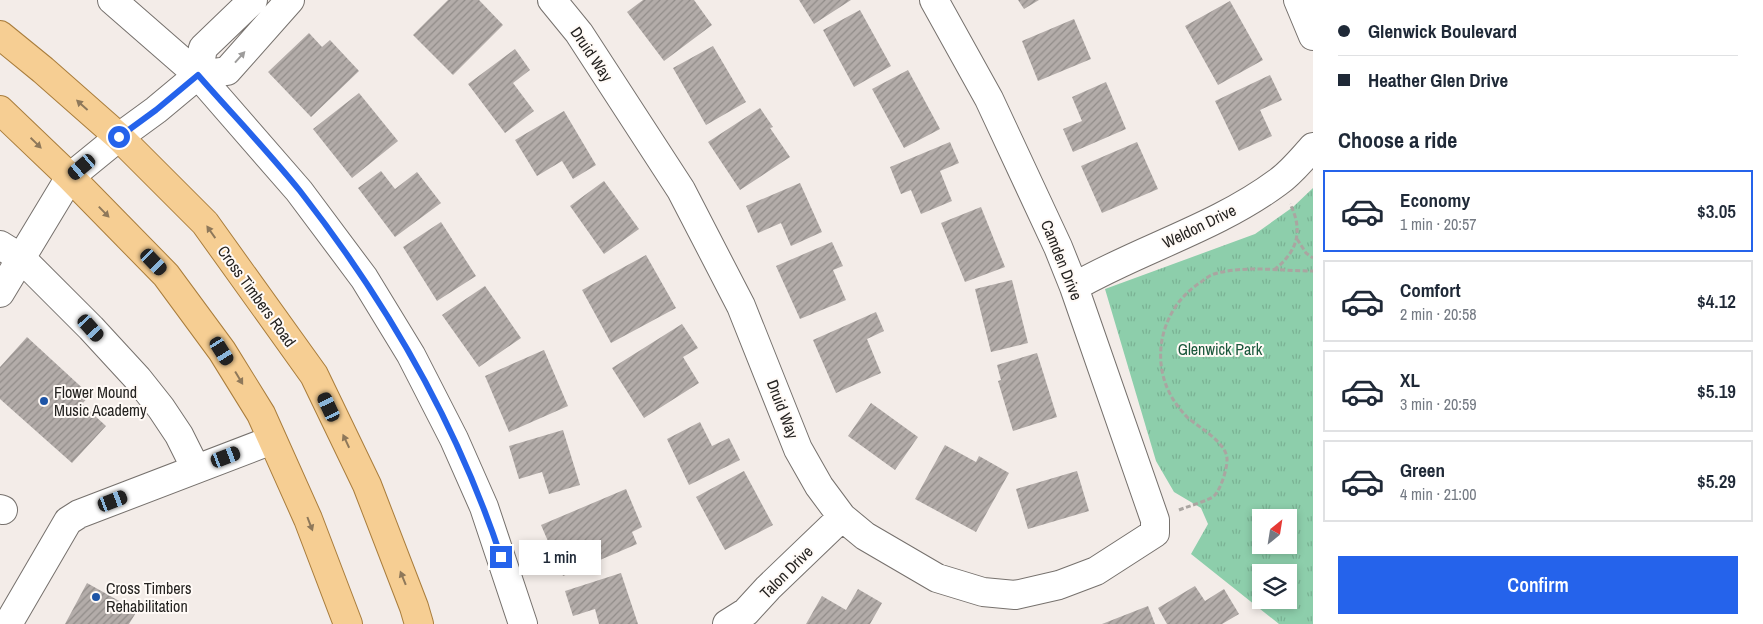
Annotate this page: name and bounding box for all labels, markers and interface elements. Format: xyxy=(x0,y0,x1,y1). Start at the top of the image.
text: Glenwick Boulevard xyxy=(1368,18,1517,44)
street label: Druid Way xyxy=(566,22,619,86)
one-way arrow xyxy=(234,51,246,63)
text: Heather Glen Drive xyxy=(1368,67,1508,93)
one-way arrow xyxy=(76,99,89,110)
text: Choose a ride xyxy=(1338,125,1457,155)
route start xyxy=(108,126,130,148)
one-way arrow xyxy=(29,137,41,149)
car xyxy=(65,152,98,182)
text: Economy xyxy=(1400,187,1470,213)
icon: car xyxy=(1340,189,1385,234)
text: $3.05 xyxy=(1697,198,1736,224)
street label: Weldon Drive xyxy=(1159,199,1239,253)
one-way arrow xyxy=(98,205,110,217)
text: 1 min · 20:57 xyxy=(1400,213,1477,235)
street label: Camden Drive xyxy=(1036,217,1088,303)
one-way arrow xyxy=(206,225,216,239)
street label: Cross Timbers Road xyxy=(213,241,301,351)
car xyxy=(138,246,169,278)
text: Comfort xyxy=(1400,277,1461,303)
icon: car xyxy=(1340,279,1385,324)
text: $4.12 xyxy=(1697,288,1736,314)
text: 2 min · 20:58 xyxy=(1400,303,1477,325)
car xyxy=(75,312,106,344)
car xyxy=(207,334,236,368)
park label: Glenwick Park xyxy=(1178,338,1263,360)
text: XL xyxy=(1400,367,1420,393)
icon: car xyxy=(1340,369,1385,414)
one-way arrow xyxy=(234,372,243,385)
street label: Druid Way xyxy=(762,376,804,442)
text: $5.19 xyxy=(1697,378,1736,404)
place label: Flower Mound Music Academy xyxy=(54,381,147,421)
car xyxy=(315,390,342,424)
text: 3 min · 20:59 xyxy=(1400,393,1477,415)
marker: Flower Mound Music Academy xyxy=(38,395,50,407)
one-way arrow xyxy=(341,434,350,449)
car xyxy=(209,445,242,469)
text: Green xyxy=(1400,457,1445,483)
icon: car xyxy=(1340,459,1385,504)
text: $5.29 xyxy=(1697,468,1736,494)
text: 4 min · 21:00 xyxy=(1400,483,1477,505)
car xyxy=(96,489,129,513)
north arrow xyxy=(1252,509,1298,554)
map controls xyxy=(1252,509,1297,609)
one-way arrow xyxy=(306,517,314,532)
callout: 1 min xyxy=(518,540,601,574)
street label: Talon Drive xyxy=(755,541,817,603)
route end xyxy=(490,546,512,568)
text: 1 min xyxy=(543,546,577,568)
button: Confirm xyxy=(1338,556,1738,614)
button: layers xyxy=(1252,564,1297,609)
one-way arrow xyxy=(399,570,407,585)
place label: Cross Timbers Rehabilitation xyxy=(106,577,192,617)
marker: Cross Timbers Rehabilitation xyxy=(90,591,102,603)

